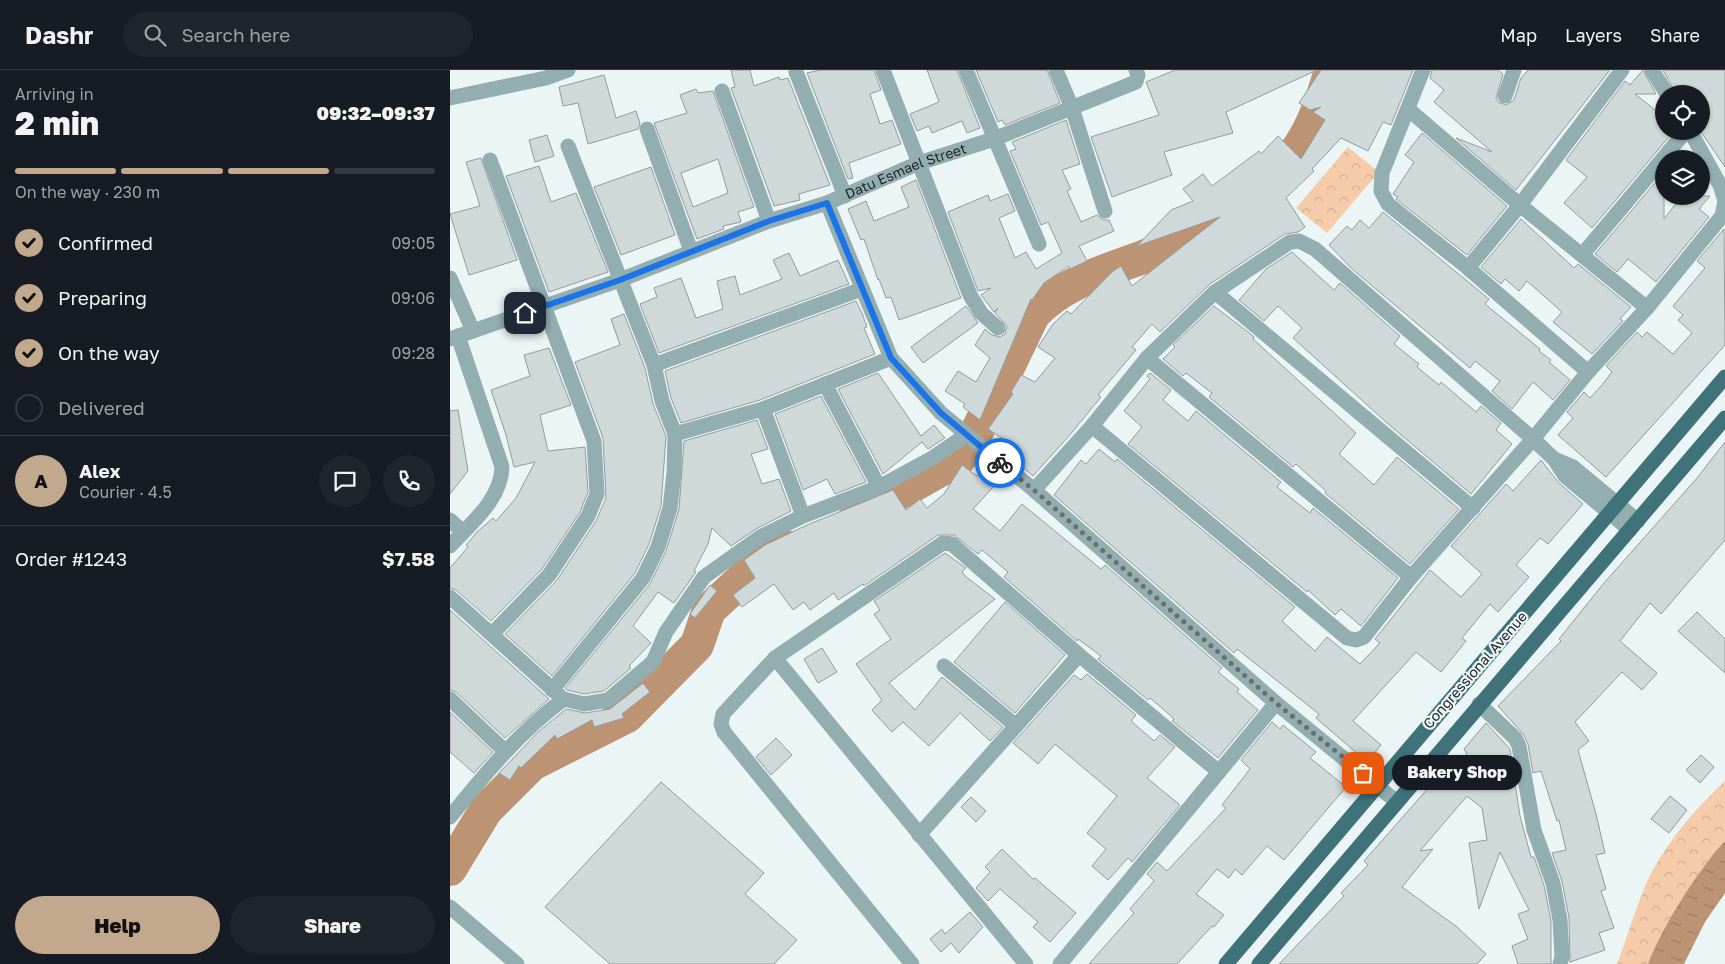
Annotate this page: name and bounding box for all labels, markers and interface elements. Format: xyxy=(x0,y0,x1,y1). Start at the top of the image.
search box xyxy=(123,12,473,57)
text: Dashr xyxy=(25,20,93,49)
icon: search xyxy=(141,21,169,49)
text: Search here xyxy=(181,23,290,46)
text: Map xyxy=(1500,24,1537,46)
text: Layers xyxy=(1565,24,1622,46)
text: Share xyxy=(1650,24,1700,46)
text: Arriving in xyxy=(15,84,94,104)
map controls xyxy=(1655,85,1710,205)
button: locate xyxy=(1655,85,1710,140)
text: 09:32–09:37 xyxy=(316,101,435,124)
text: 2 min xyxy=(15,104,99,142)
street label: Datu Esmael Street xyxy=(842,139,968,202)
button: layers xyxy=(1655,150,1710,205)
text: On the way · 230 m xyxy=(15,182,160,202)
icon: check xyxy=(15,229,43,257)
text: Confirmed xyxy=(58,231,153,254)
text: 09:05 xyxy=(391,233,435,253)
icon: check xyxy=(15,284,43,312)
text: Preparing xyxy=(58,286,147,309)
text: 09:06 xyxy=(391,288,435,308)
pin xyxy=(504,292,546,334)
icon: home xyxy=(511,299,539,327)
icon: check xyxy=(15,339,43,367)
text: On the way xyxy=(58,341,160,364)
text: 09:28 xyxy=(392,343,435,363)
text: Delivered xyxy=(58,396,145,419)
courier xyxy=(975,438,1025,488)
icon: bike xyxy=(986,449,1014,477)
button: chat xyxy=(319,455,371,507)
button: phone xyxy=(383,455,435,507)
text: Alex xyxy=(79,459,120,482)
text: A xyxy=(34,469,48,492)
text: Courier · 4.5 xyxy=(79,482,172,502)
text: Order #1243 xyxy=(15,547,127,570)
text: $7.58 xyxy=(382,547,435,570)
street label: Congressional Avenue xyxy=(1419,608,1530,732)
pin xyxy=(1342,752,1384,794)
callout: Bakery Shop xyxy=(1393,756,1523,790)
icon: bag xyxy=(1349,759,1377,787)
text: Bakery Shop xyxy=(1407,762,1507,782)
button: Help xyxy=(15,896,220,954)
button: Share xyxy=(230,896,435,954)

